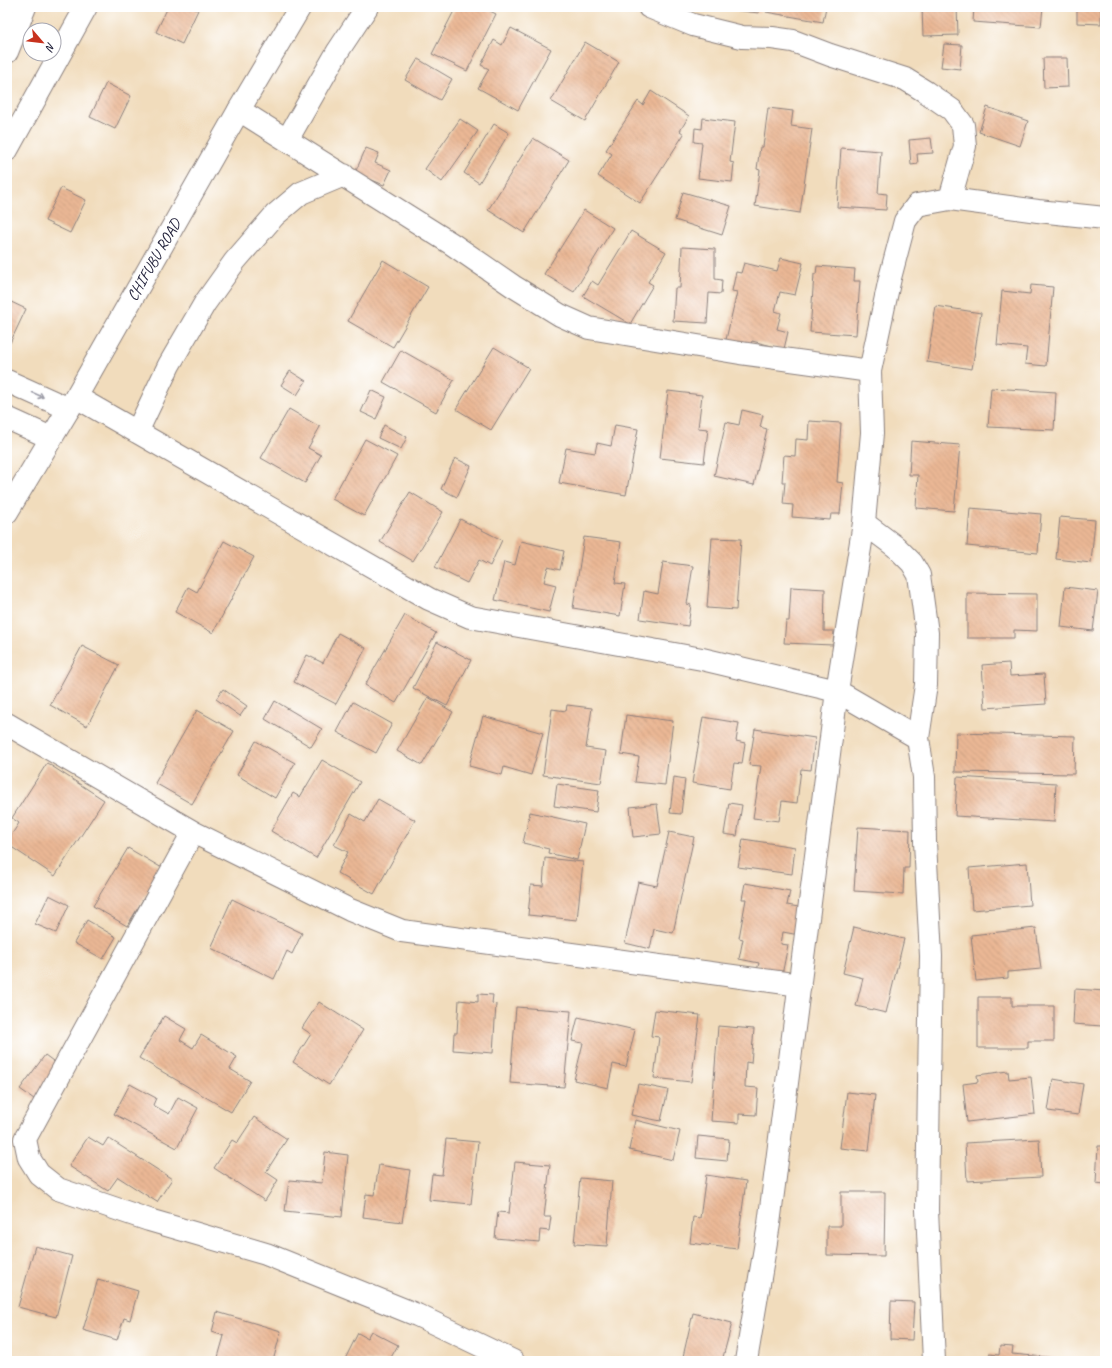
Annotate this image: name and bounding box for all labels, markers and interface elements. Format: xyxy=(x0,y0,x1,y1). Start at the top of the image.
north arrow xyxy=(22,22,62,62)
text: N xyxy=(42,40,59,55)
street label: CHIFUBU ROAD xyxy=(123,214,186,304)
one-way arrow xyxy=(31,392,43,399)

